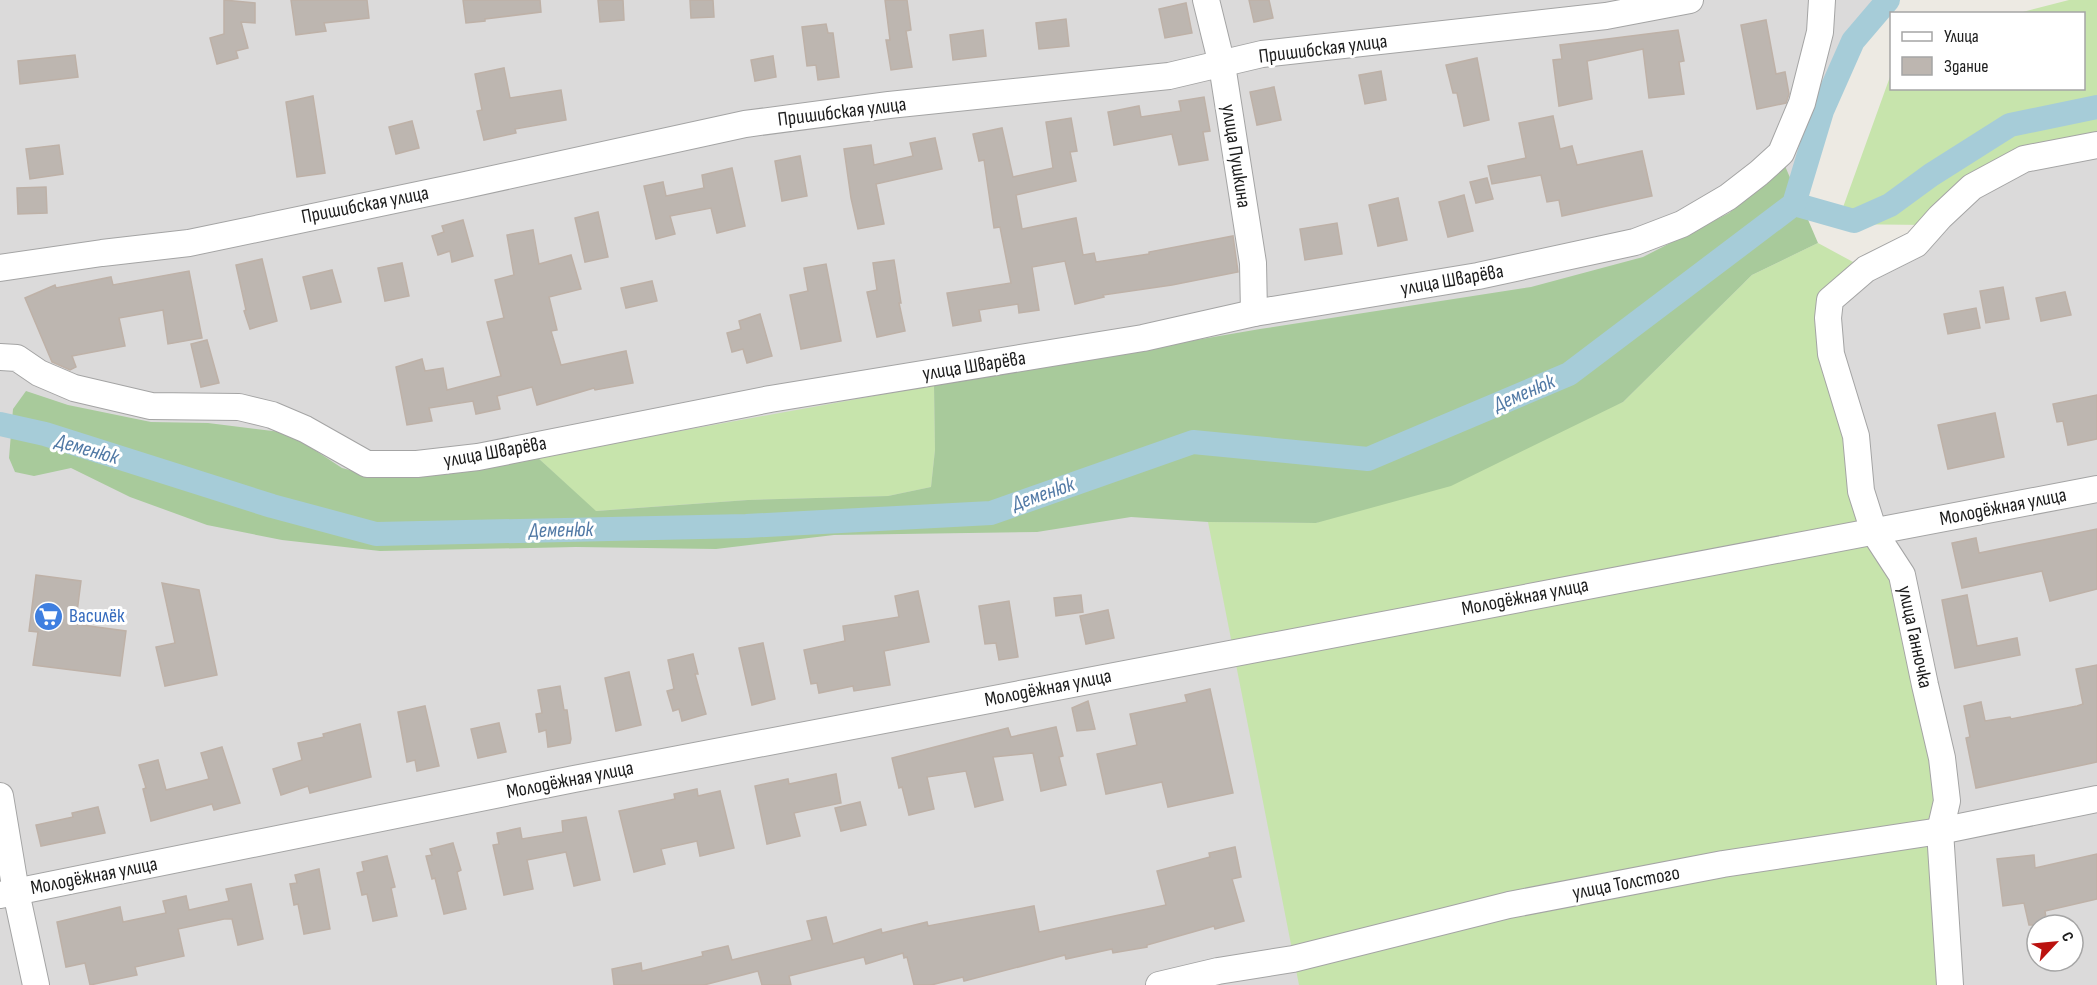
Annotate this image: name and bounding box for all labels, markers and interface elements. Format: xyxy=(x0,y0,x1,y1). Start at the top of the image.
legend xyxy=(1890,12,2085,90)
text: Улица xyxy=(1944,26,1979,47)
street label: Пришибская улица xyxy=(1257,29,1389,69)
text: Здание xyxy=(1944,56,1989,77)
street label: Пришибская улица xyxy=(776,92,908,132)
street label: улица Пушкина xyxy=(1216,102,1256,210)
street label: Пришибская улица xyxy=(299,181,431,229)
street label: улица Шварёва xyxy=(1399,259,1505,301)
street label: улица Шварёва xyxy=(921,346,1027,386)
water label: Деменюк xyxy=(1489,368,1560,417)
water label: Деменюк xyxy=(52,428,123,470)
street label: улица Шварёва xyxy=(442,431,548,473)
water label: Деменюк xyxy=(1008,471,1079,517)
street label: Молодёжная улица xyxy=(1938,483,2068,531)
water label: Деменюк xyxy=(528,517,595,543)
street label: Молодёжная улица xyxy=(1460,573,1590,621)
street label: улица Ганночка xyxy=(1892,584,1938,690)
supermarket icon: Василёк xyxy=(32,600,64,632)
place label: Василёк xyxy=(69,604,125,628)
street label: Молодёжная улица xyxy=(983,664,1113,712)
street label: Молодёжная улица xyxy=(505,756,635,804)
street label: Молодёжная улица xyxy=(29,852,159,900)
street label: улица Толстого xyxy=(1570,861,1682,905)
north arrow xyxy=(2025,913,2085,973)
text: С xyxy=(2057,929,2077,945)

